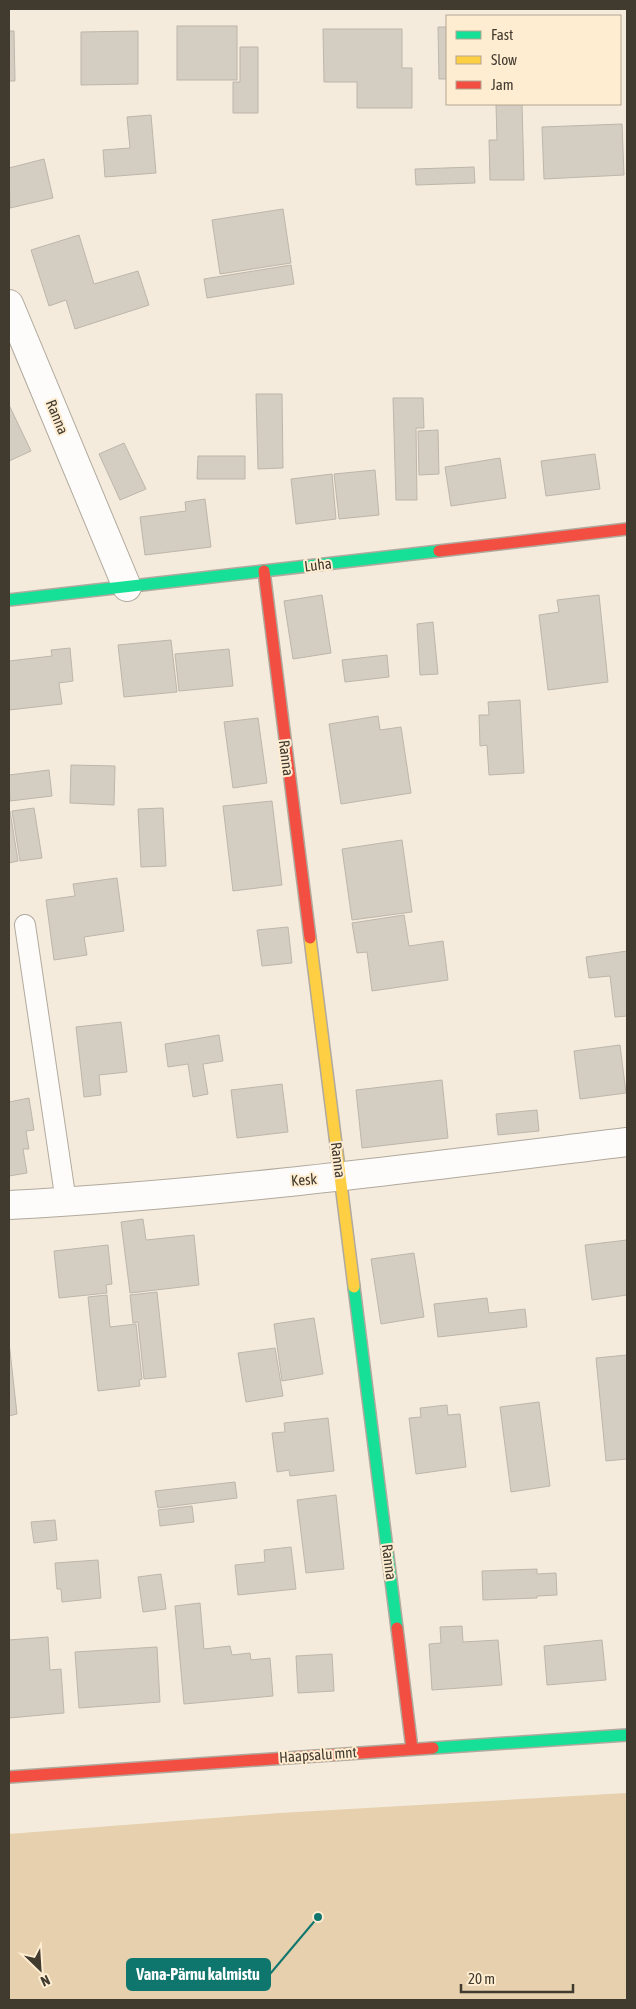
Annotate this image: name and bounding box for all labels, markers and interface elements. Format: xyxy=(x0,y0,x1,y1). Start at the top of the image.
legend xyxy=(446,15,621,105)
text: Fast xyxy=(491,26,513,43)
text: Slow xyxy=(491,51,517,68)
text: Jam xyxy=(491,76,514,93)
street label: Ranna xyxy=(43,397,72,437)
street label: Luha xyxy=(303,554,333,575)
street label: Ranna xyxy=(276,739,297,777)
street label: Ranna xyxy=(328,1141,349,1179)
street label: Kesk xyxy=(290,1170,318,1189)
street label: Ranna xyxy=(379,1543,400,1581)
street label: Haapsalu mnt xyxy=(279,1743,357,1766)
north arrow xyxy=(15,1944,65,1994)
callout: Vana-Pärnu kalmistu xyxy=(127,1959,270,1990)
scale bar xyxy=(461,1962,574,1994)
text: Vana-Pärnu kalmistu xyxy=(135,1965,260,1983)
text: 20 m xyxy=(468,1970,495,1987)
text: N xyxy=(38,1972,53,1990)

